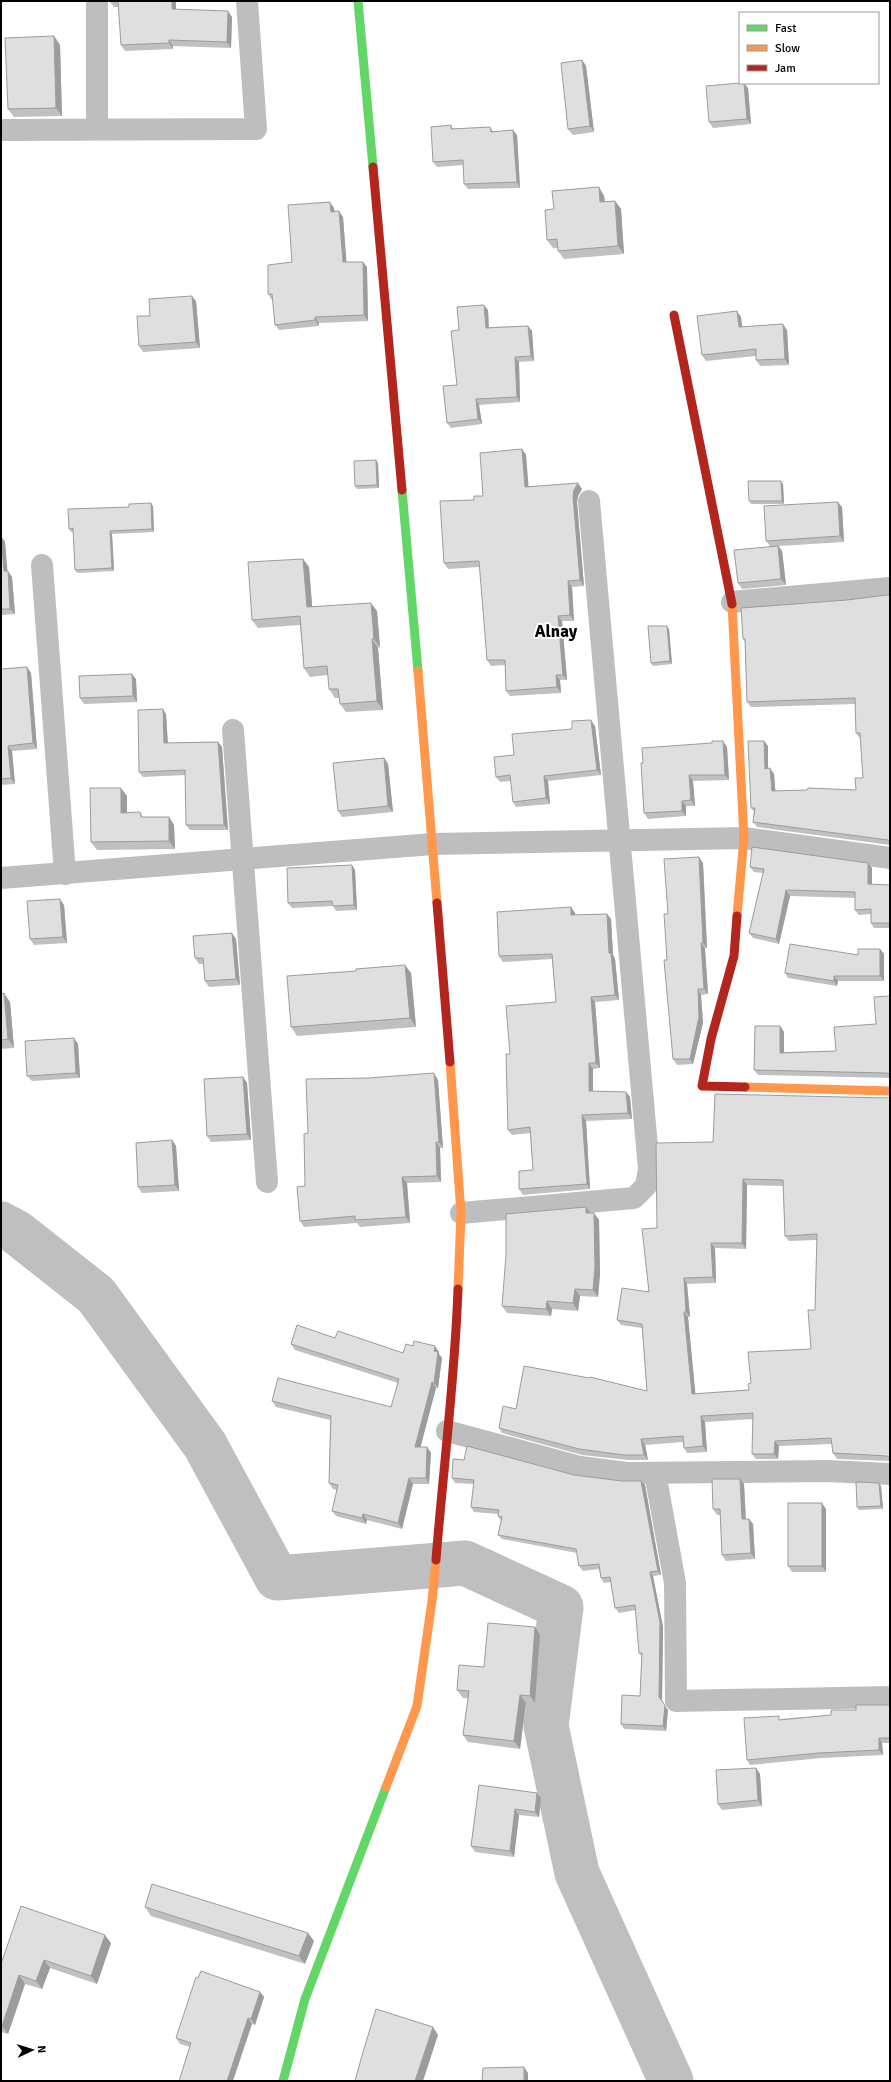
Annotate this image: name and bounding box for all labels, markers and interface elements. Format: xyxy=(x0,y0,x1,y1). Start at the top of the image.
legend xyxy=(739,12,879,84)
text: Fast xyxy=(775,21,796,36)
text: Slow xyxy=(775,41,800,56)
text: Jam xyxy=(775,61,796,76)
district label: Alnay xyxy=(535,621,578,642)
north arrow xyxy=(12,2030,52,2070)
text: N xyxy=(35,2045,48,2054)

